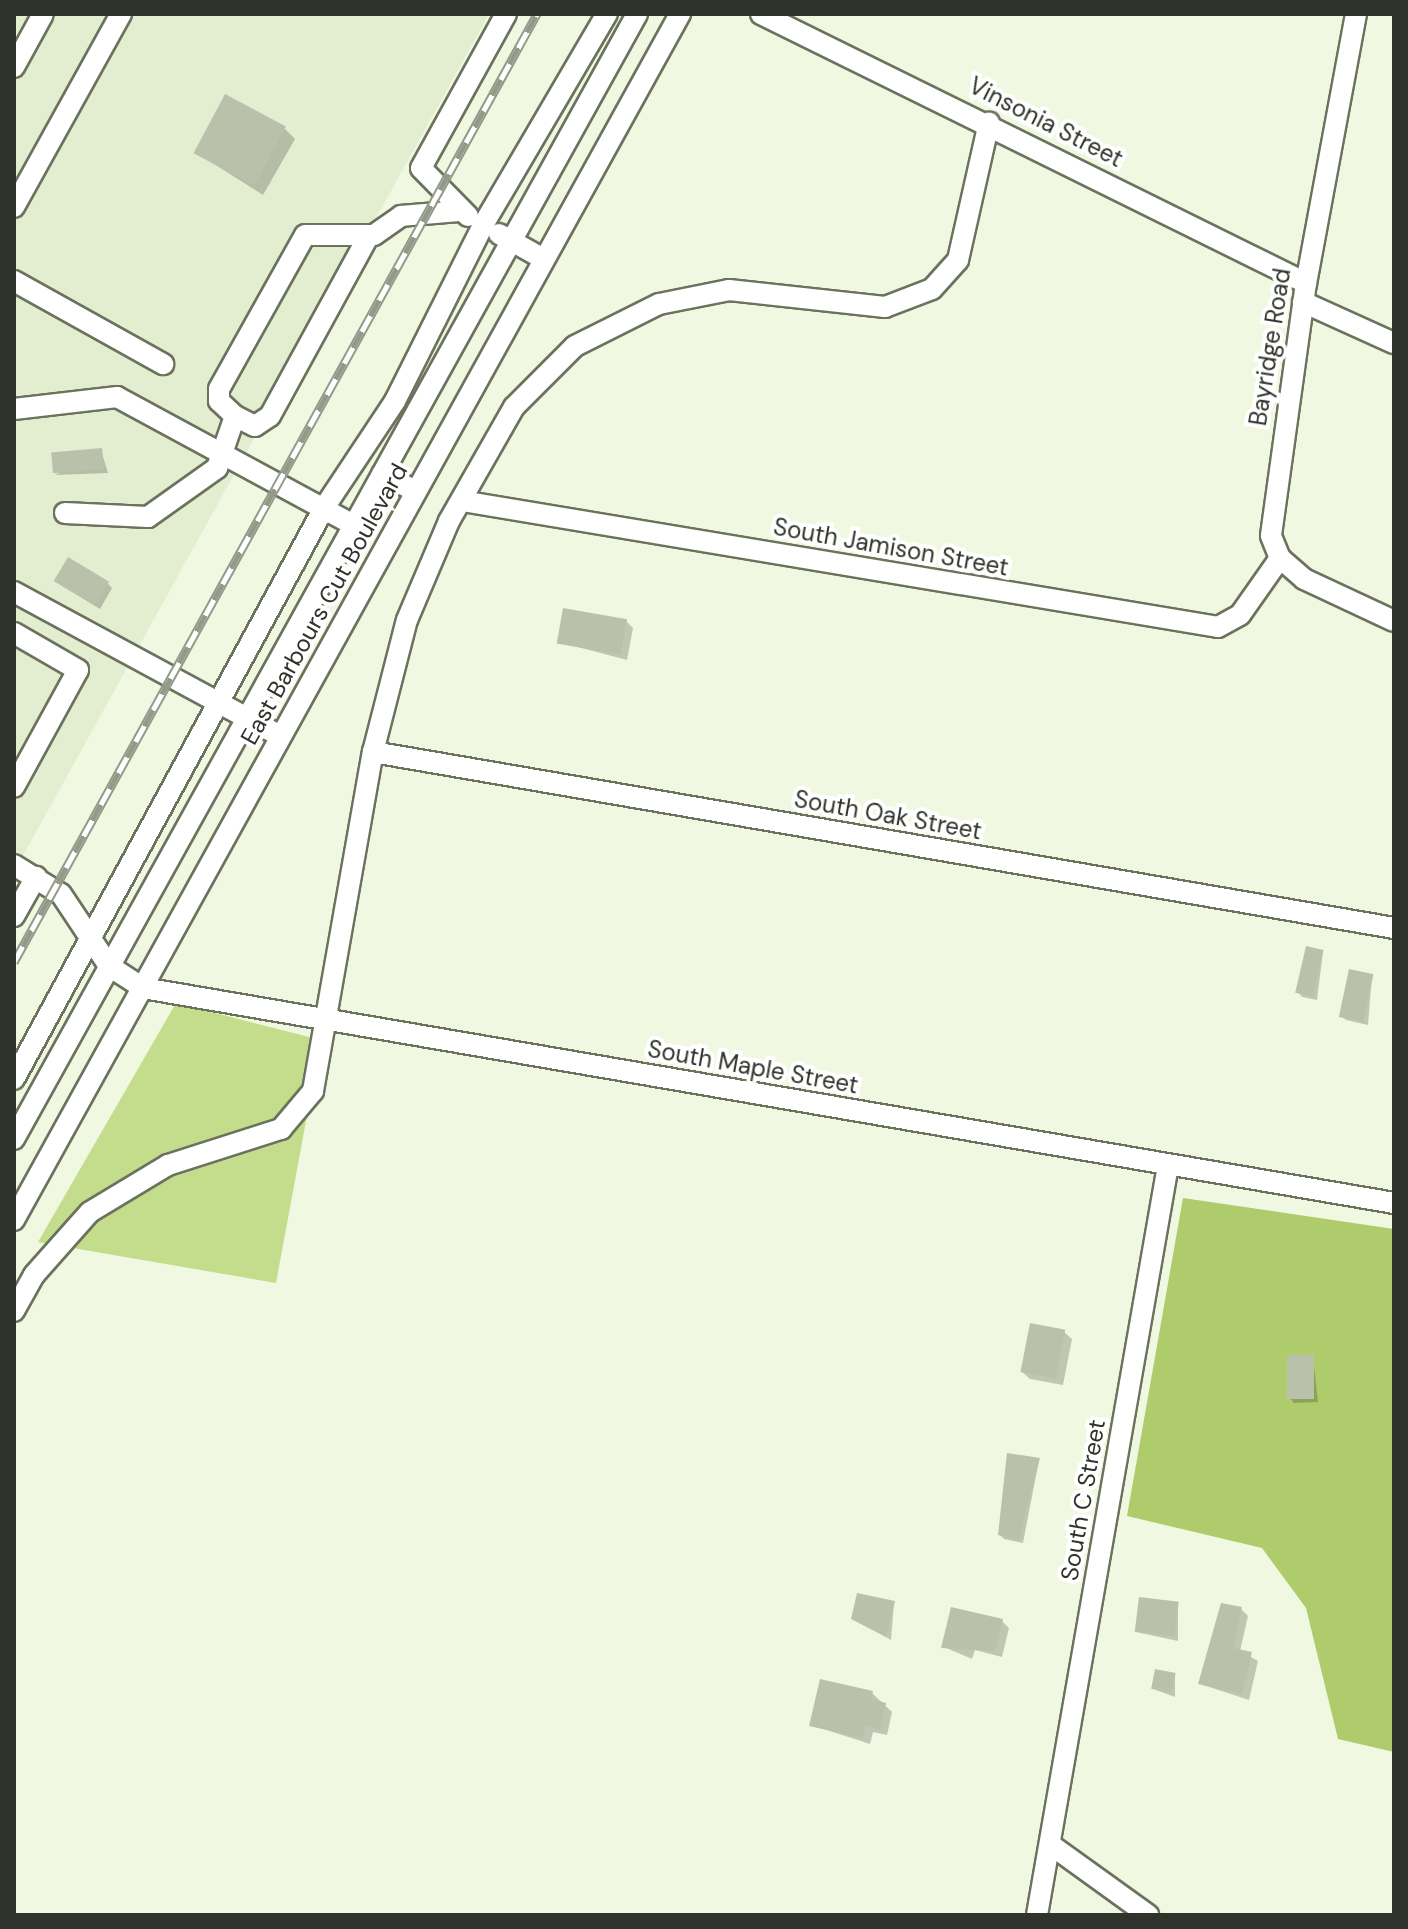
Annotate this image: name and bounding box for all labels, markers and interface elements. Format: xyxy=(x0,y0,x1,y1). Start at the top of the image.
street label: Vinsonia Street xyxy=(964,71,1128,173)
street label: Bayridge Road xyxy=(1243,266,1297,428)
street label: East Barbours Cut Boulevard xyxy=(235,458,413,750)
street label: South Jamison Street xyxy=(771,512,1011,582)
street label: South Oak Street xyxy=(792,784,984,846)
street label: South Maple Street xyxy=(646,1034,860,1100)
street label: South C Street xyxy=(1055,1417,1111,1583)

